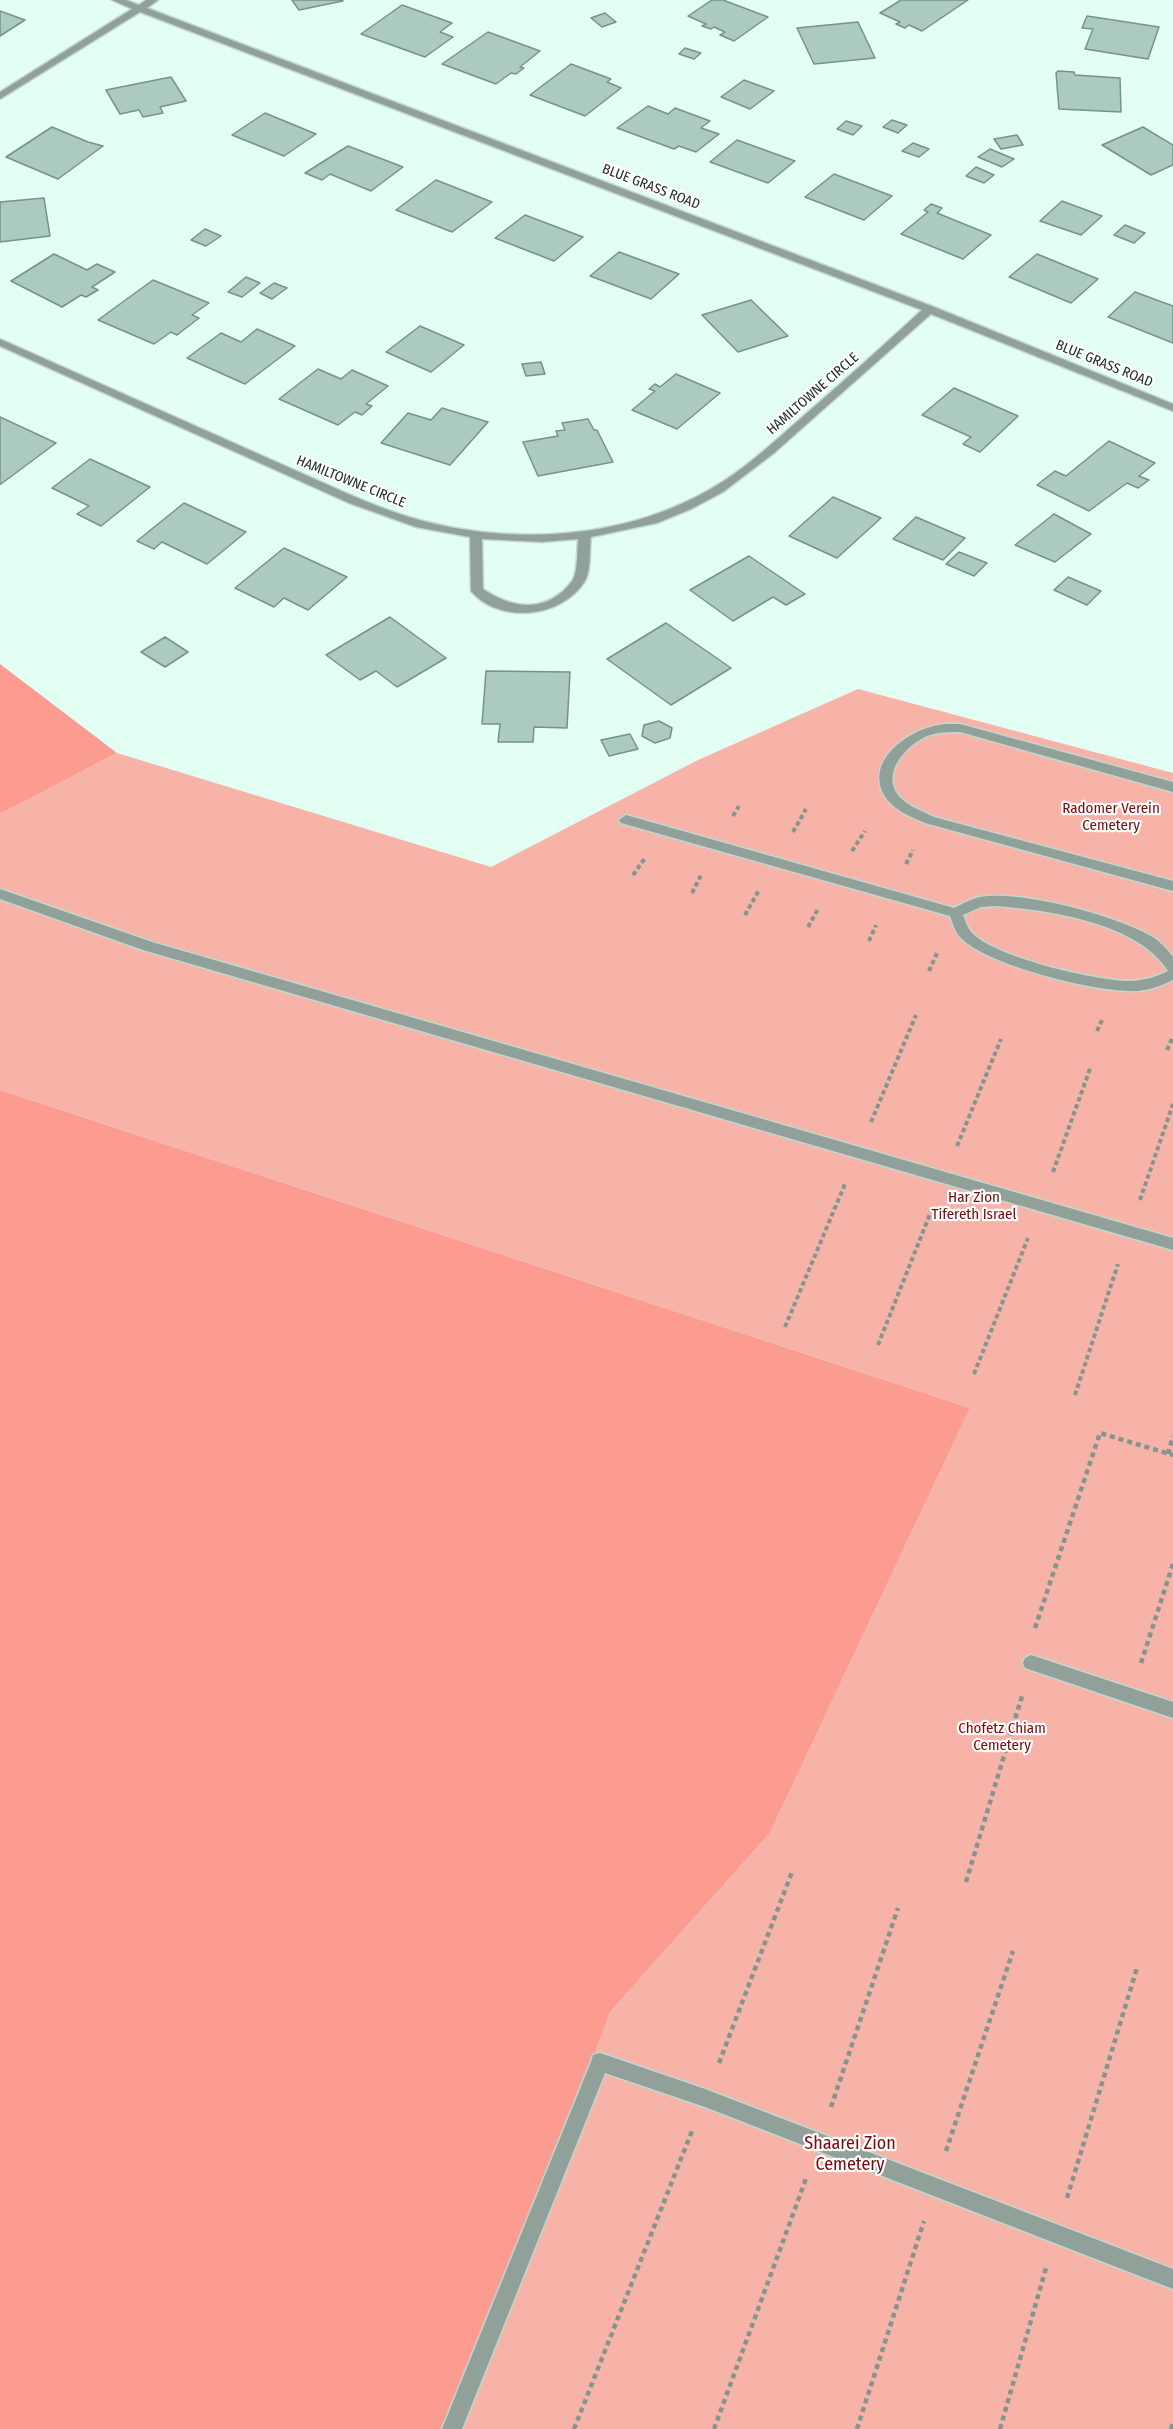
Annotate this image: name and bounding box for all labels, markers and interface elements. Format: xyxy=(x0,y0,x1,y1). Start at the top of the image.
street label: BLUE GRASS ROAD xyxy=(600,161,702,213)
street label: BLUE GRASS ROAD xyxy=(1053,337,1155,391)
street label: HAMILTOWNE CIRCLE xyxy=(764,350,862,438)
street label: HAMILTOWNE CIRCLE xyxy=(294,452,408,512)
park label: Radomer Verein Cemetery xyxy=(1062,800,1160,835)
park label: Har Zion Tifereth Israel xyxy=(932,1189,1016,1224)
park label: Chofetz Chiam Cemetery xyxy=(958,1720,1046,1755)
park label: Shaarei Zion Cemetery xyxy=(804,2133,896,2176)

